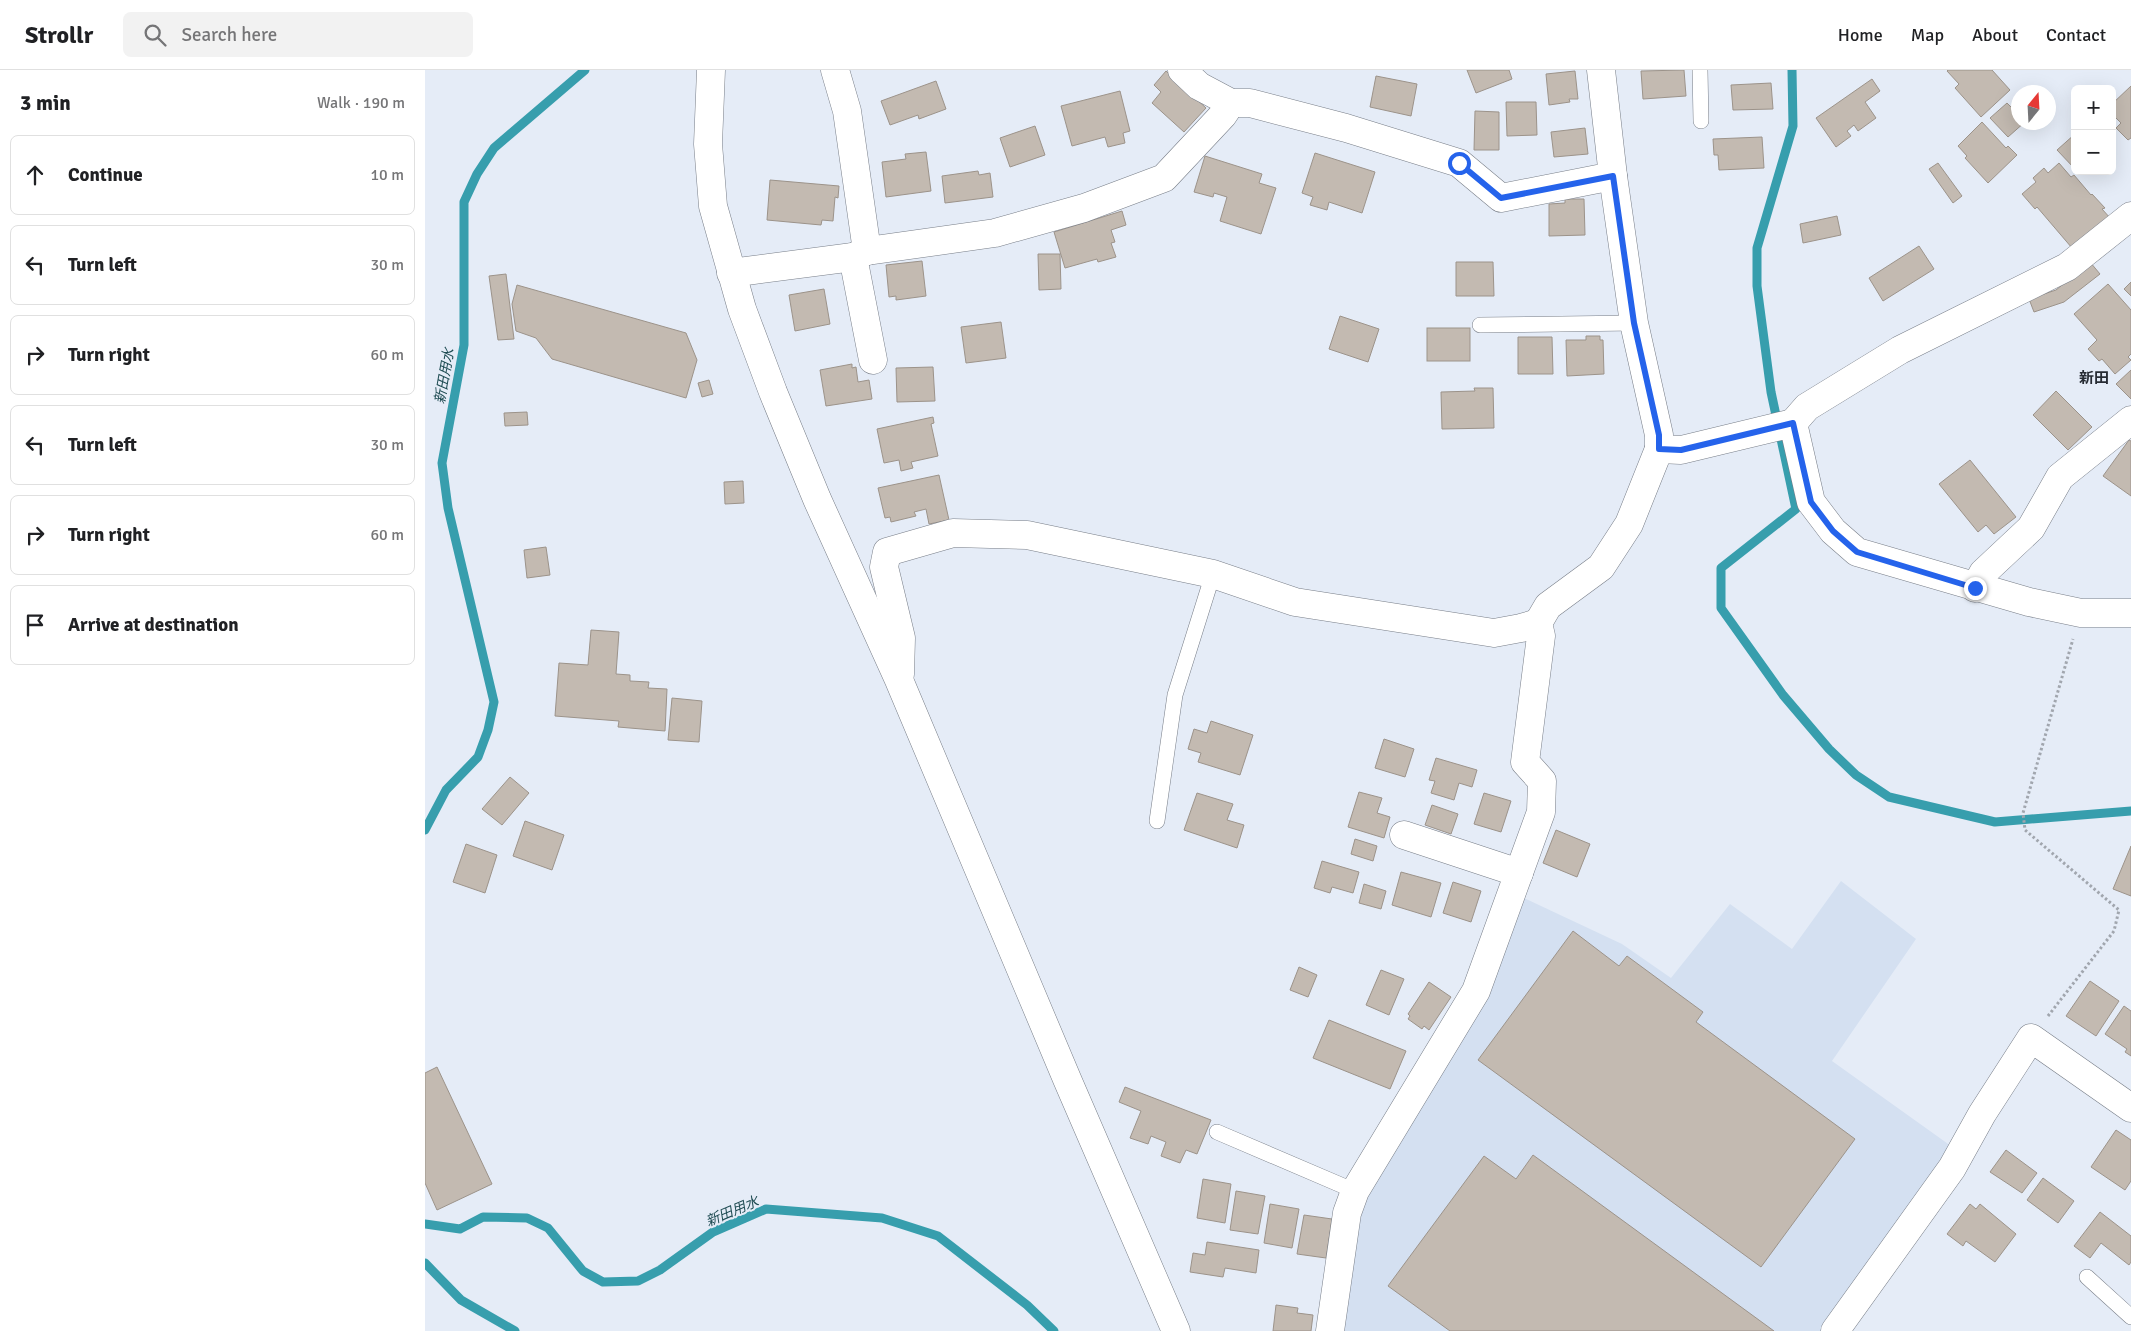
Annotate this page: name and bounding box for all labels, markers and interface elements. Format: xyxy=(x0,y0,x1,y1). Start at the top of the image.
search box xyxy=(123,12,473,57)
text: Strollr xyxy=(25,20,93,50)
icon: search xyxy=(141,21,169,49)
text: Search here xyxy=(181,23,277,47)
text: Home xyxy=(1838,24,1883,46)
text: Map xyxy=(1911,24,1944,46)
text: About xyxy=(1972,24,2018,46)
text: Contact xyxy=(2046,24,2106,46)
north arrow xyxy=(2011,85,2056,130)
map controls xyxy=(2071,85,2116,175)
button: + xyxy=(2071,85,2116,130)
text: 3 min xyxy=(20,90,71,116)
text: Walk · 190 m xyxy=(317,93,405,113)
button: − xyxy=(2071,130,2116,175)
route start xyxy=(1448,152,1471,175)
icon: ahead xyxy=(21,161,49,189)
text: Continue xyxy=(68,163,143,187)
text: 10 m xyxy=(370,165,404,185)
icon: left xyxy=(21,251,49,279)
text: Turn left xyxy=(68,253,137,277)
text: 30 m xyxy=(370,255,404,275)
icon: right xyxy=(21,341,49,369)
text: Turn right xyxy=(68,343,150,367)
text: 60 m xyxy=(370,345,404,365)
water label: 新田用水 xyxy=(431,345,458,405)
district label: 新田 xyxy=(2079,369,2109,387)
icon: left xyxy=(21,431,49,459)
text: Turn left xyxy=(68,433,137,457)
text: 30 m xyxy=(370,435,404,455)
icon: right xyxy=(21,521,49,549)
text: Turn right xyxy=(68,523,150,547)
text: 60 m xyxy=(370,525,404,545)
route end xyxy=(1964,577,1987,600)
icon: arrive xyxy=(21,611,49,639)
text: Arrive at destination xyxy=(68,613,239,637)
water label: 新田用水 xyxy=(703,1192,763,1230)

